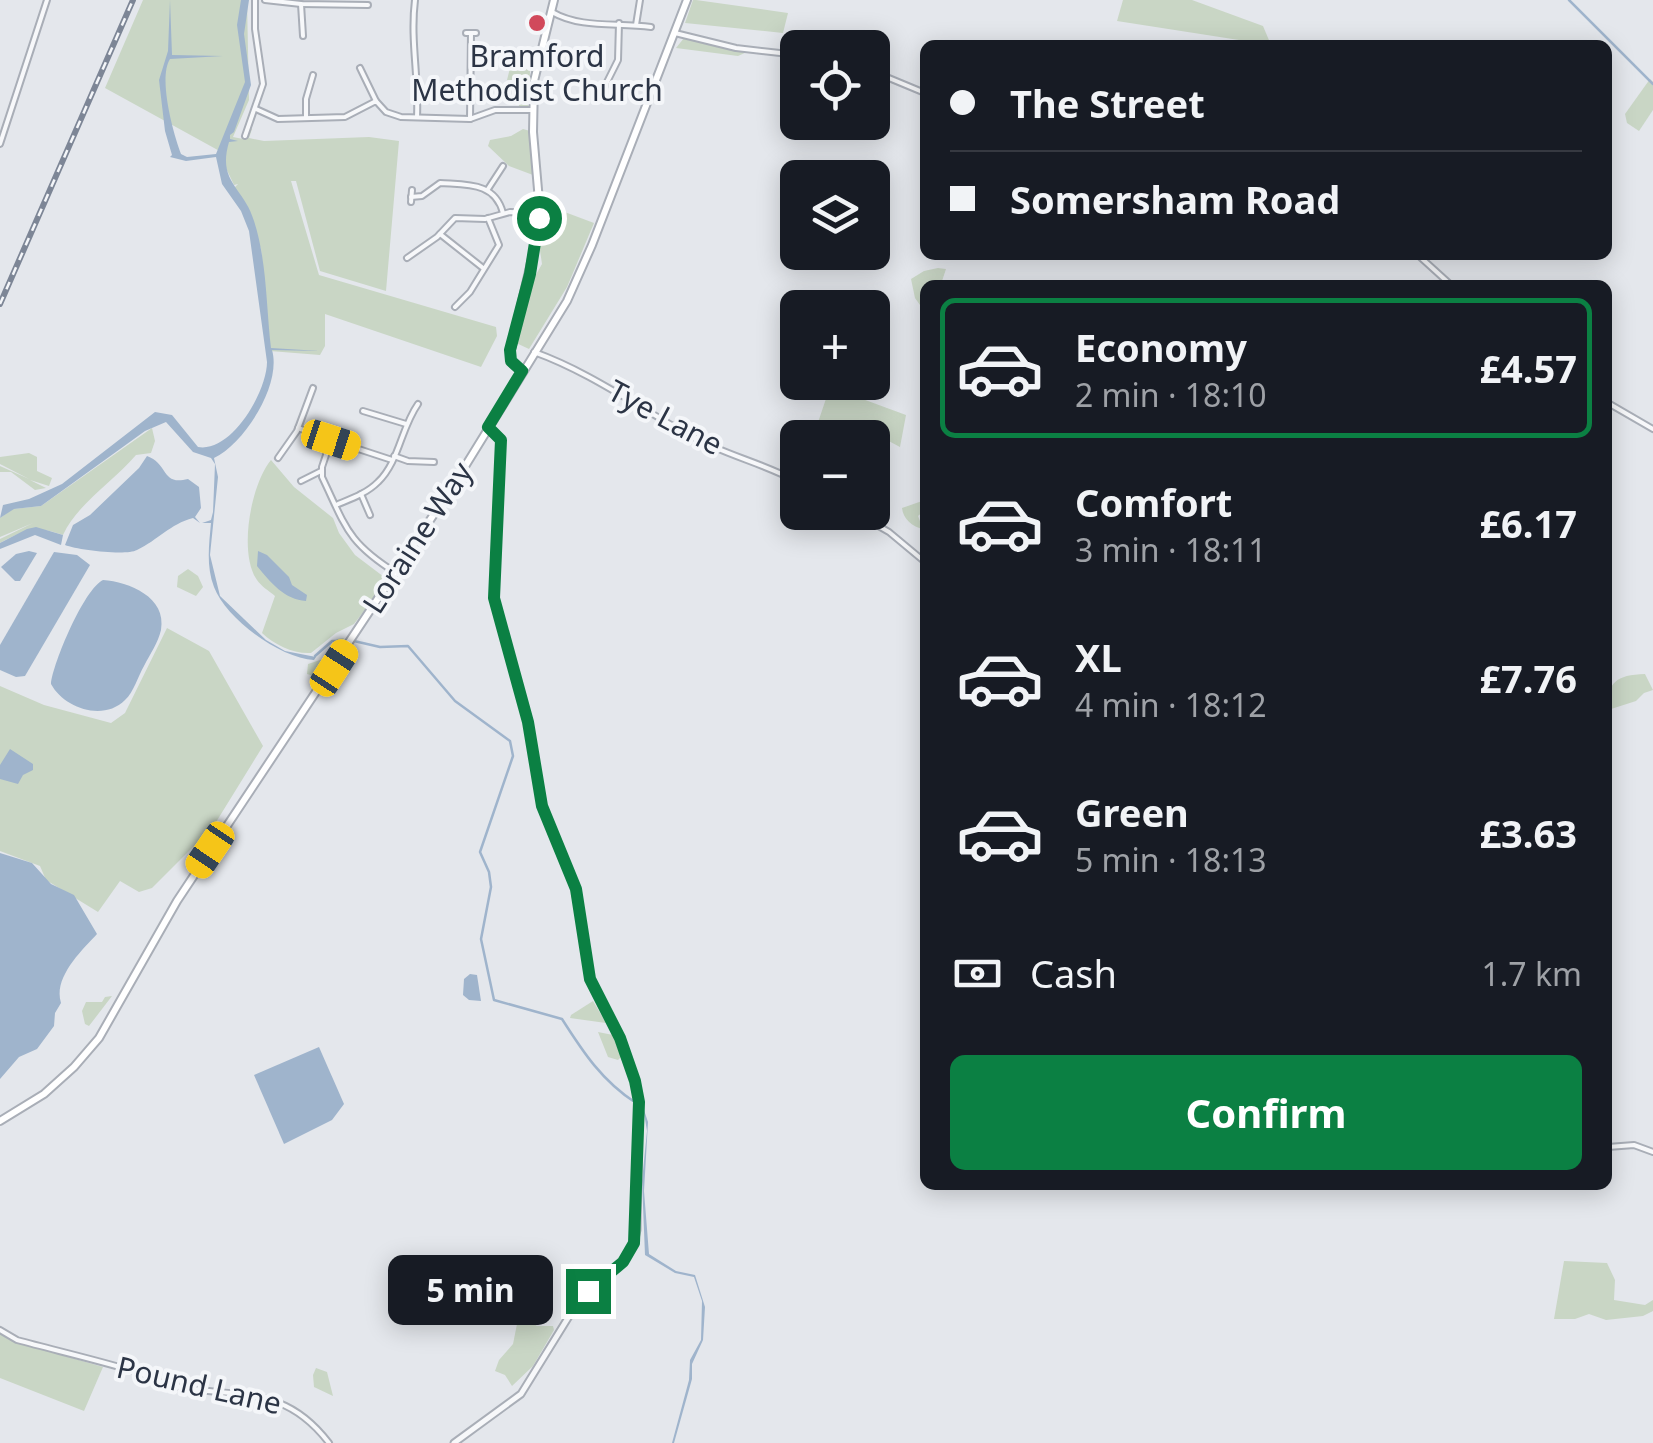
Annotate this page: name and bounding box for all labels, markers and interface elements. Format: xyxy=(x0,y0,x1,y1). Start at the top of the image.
marker: Bramford Methodist Church xyxy=(526,12,548,34)
map controls xyxy=(780,30,890,530)
button: locate xyxy=(780,30,890,140)
place label: Bramford Methodist Church xyxy=(411,35,663,110)
text: The Street xyxy=(1010,77,1205,129)
button: layers xyxy=(780,160,890,270)
text: Somersham Road xyxy=(1010,173,1340,225)
route start xyxy=(517,196,562,241)
button: + xyxy=(780,290,890,400)
text: Economy xyxy=(1075,321,1247,373)
icon: car xyxy=(955,323,1045,413)
text: £4.57 xyxy=(1479,342,1577,394)
street label: Tye Lane xyxy=(601,369,730,464)
text: 2 min · 18:10 xyxy=(1075,373,1267,416)
car xyxy=(298,416,364,464)
button: − xyxy=(780,420,890,530)
street label: Loraine Way xyxy=(352,453,481,621)
text: Comfort xyxy=(1075,476,1232,528)
icon: car xyxy=(955,478,1045,568)
text: £6.17 xyxy=(1479,497,1577,549)
text: 3 min · 18:11 xyxy=(1075,528,1267,571)
text: XL xyxy=(1075,631,1122,683)
icon: car xyxy=(955,633,1045,723)
car xyxy=(305,635,363,701)
text: £7.76 xyxy=(1479,652,1577,704)
text: 4 min · 18:12 xyxy=(1075,683,1267,726)
text: Green xyxy=(1075,786,1189,838)
icon: car xyxy=(955,788,1045,878)
text: £3.63 xyxy=(1479,807,1577,859)
car xyxy=(181,817,239,883)
text: 5 min · 18:13 xyxy=(1075,838,1267,881)
icon: cash xyxy=(950,946,1005,1001)
text: Cash xyxy=(1030,947,1117,999)
text: 1.7 km xyxy=(1481,952,1582,995)
button: Confirm xyxy=(950,1055,1582,1170)
callout: 5 min xyxy=(388,1256,553,1326)
text: 5 min xyxy=(426,1268,515,1311)
route end xyxy=(566,1269,611,1314)
street label: Pound Lane xyxy=(113,1346,286,1423)

